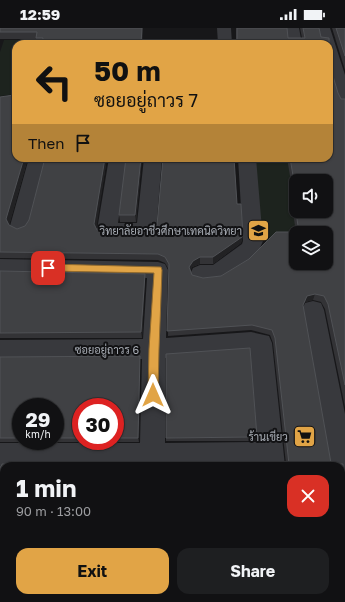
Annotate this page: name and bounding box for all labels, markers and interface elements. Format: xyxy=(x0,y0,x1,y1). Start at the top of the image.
text: 12:59 xyxy=(20,5,60,23)
text: 50 m xyxy=(94,54,161,87)
icon: left xyxy=(28,56,80,108)
text: ซอยอยู่ถาวร 7 xyxy=(94,89,198,111)
icon: arrive xyxy=(72,132,94,154)
text: Then xyxy=(28,134,64,152)
map controls xyxy=(289,174,333,270)
button: sound xyxy=(289,174,333,218)
school or university icon: วิทยาลัยอาชีวศึกษาเทคนิควิทยา xyxy=(245,217,271,243)
place label: วิทยาลัยอาชีวศึกษาเทคนิควิทยา xyxy=(99,223,242,237)
button: layers xyxy=(289,226,333,270)
pin xyxy=(31,251,65,285)
icon: arrive xyxy=(37,257,59,279)
street label: ซอยอยู่ถาวร 6 xyxy=(75,343,140,358)
position arrow xyxy=(132,374,174,416)
speed limit sign: 30 xyxy=(72,398,124,450)
text: 29 xyxy=(26,407,50,431)
supermarket icon: ร้านเขียว xyxy=(291,423,317,449)
text: km/h xyxy=(25,428,51,440)
place label: ร้านเขียว xyxy=(248,429,288,443)
text: 1 min xyxy=(16,473,76,502)
button: close xyxy=(287,475,329,517)
text: 90 m · 13:00 xyxy=(16,503,91,519)
button: Exit xyxy=(16,548,169,594)
button: Share xyxy=(177,548,329,594)

